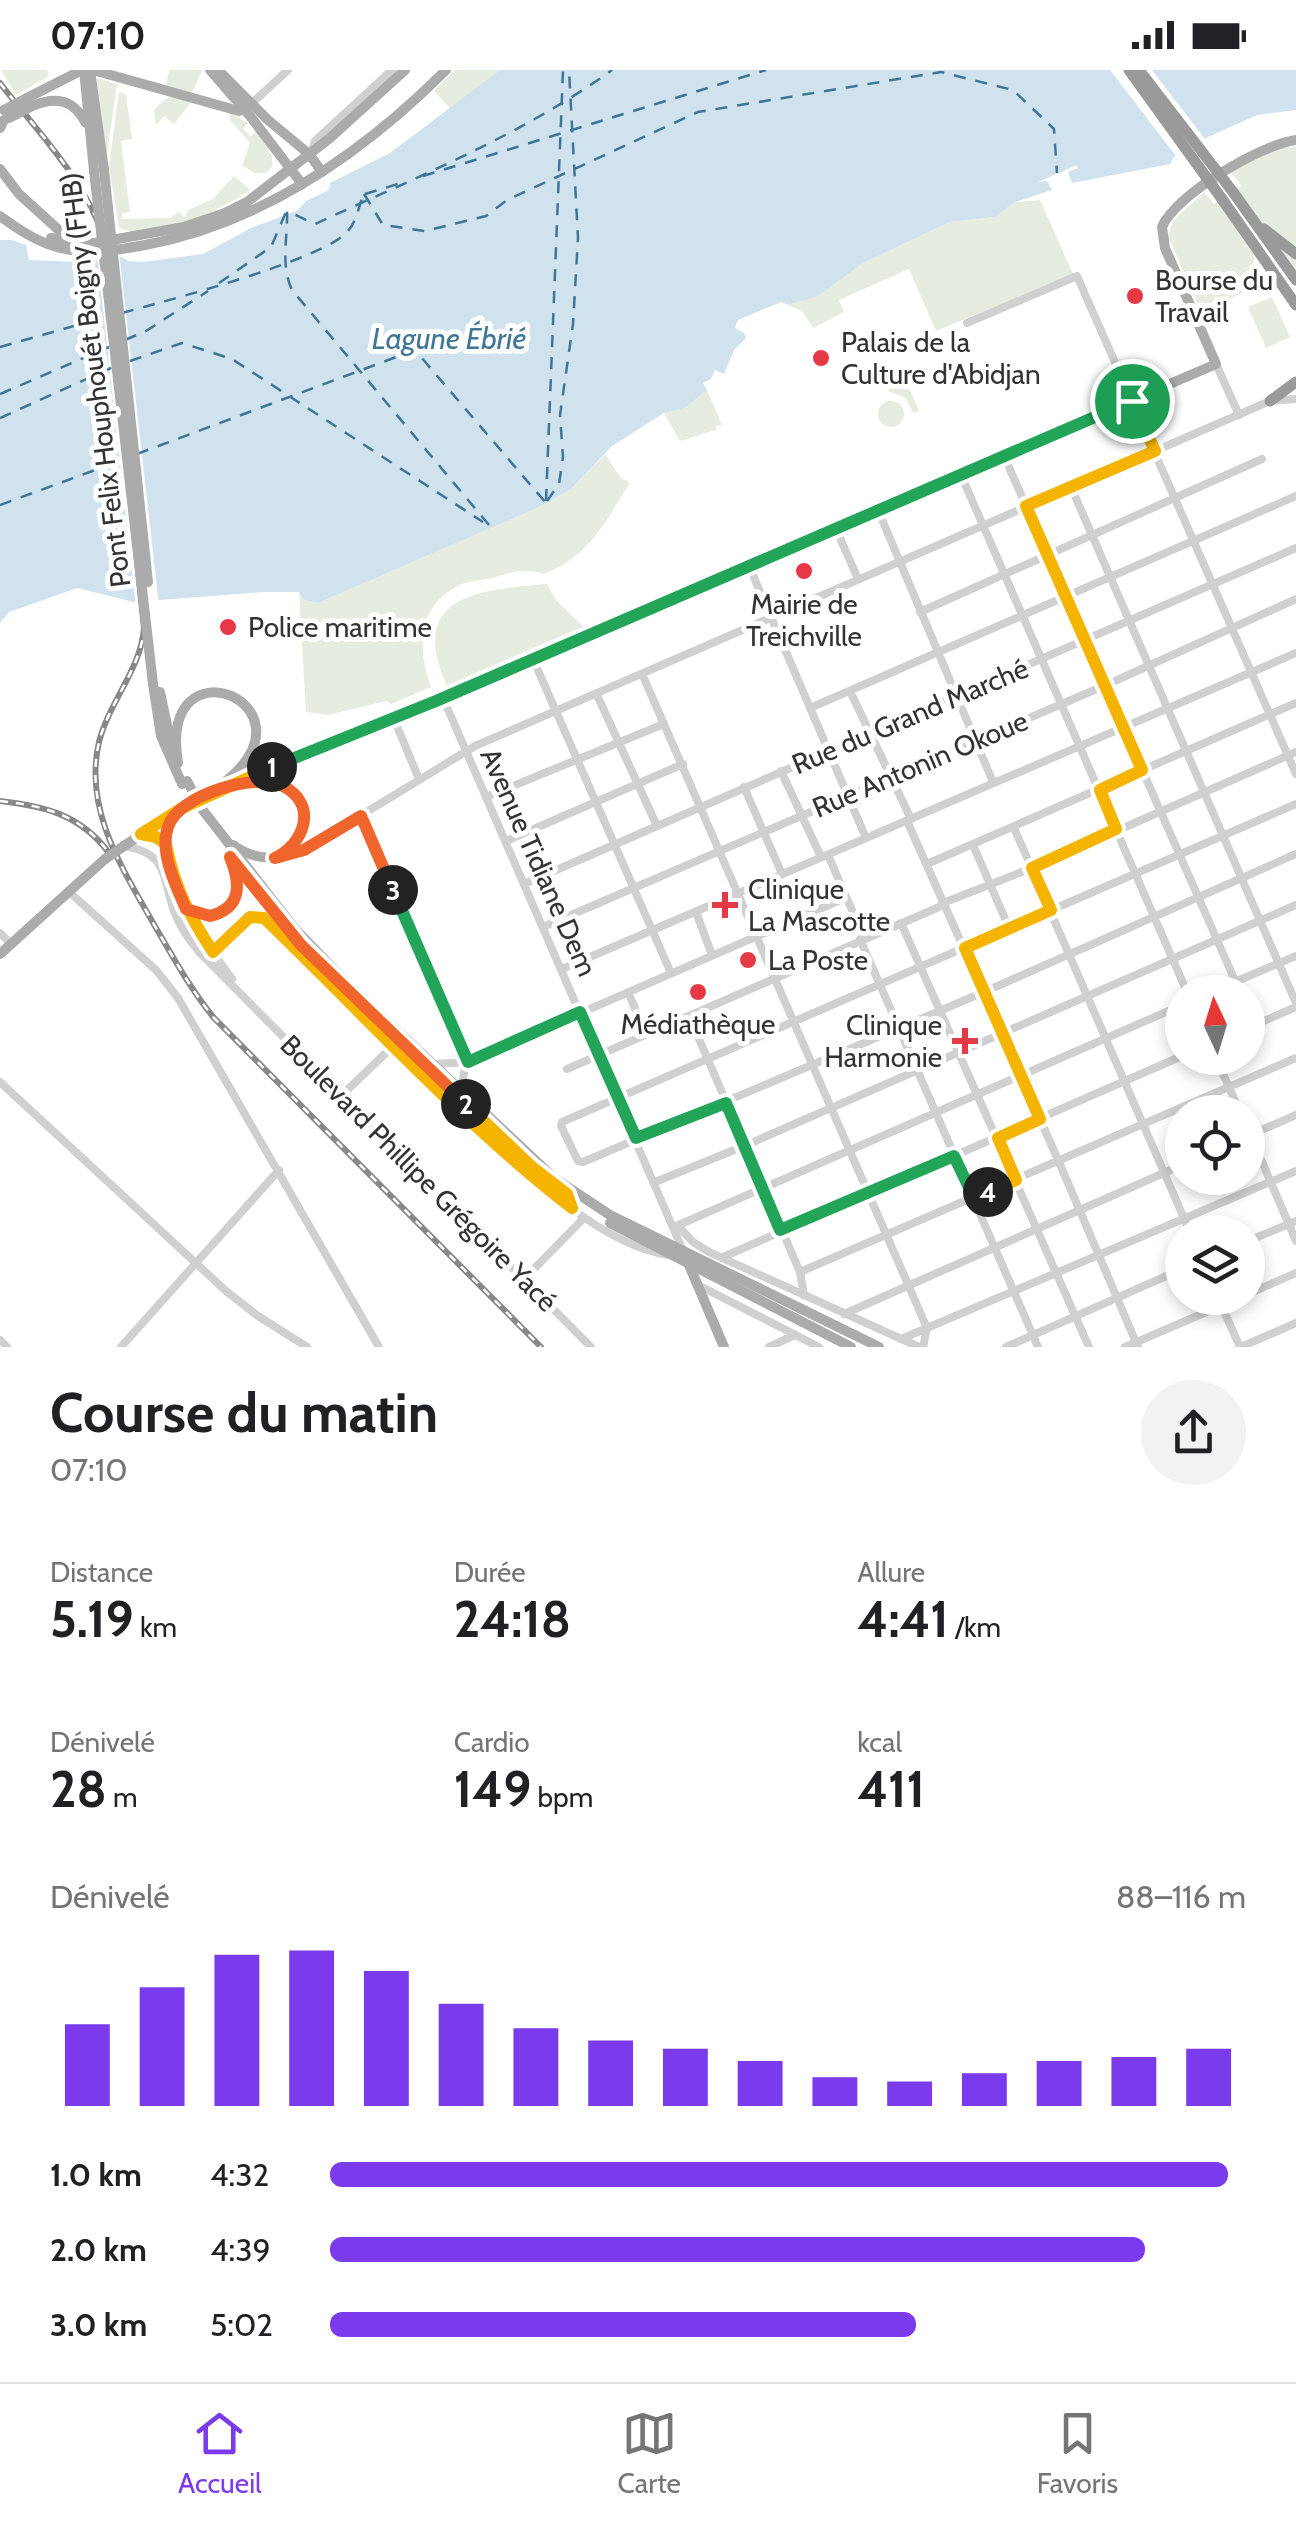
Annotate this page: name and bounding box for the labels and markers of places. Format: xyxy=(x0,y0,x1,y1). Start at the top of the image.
place label: Bourse du Travail xyxy=(1155,263,1273,329)
marker: Bourse du Travail xyxy=(1124,285,1146,307)
place label: Palais de la Culture d'Abidjan xyxy=(841,325,1041,391)
marker: Palais de la Culture d'Abidjan xyxy=(810,347,832,369)
pin xyxy=(1090,359,1175,444)
marker: Mairie de Treichville xyxy=(793,560,815,582)
place label: Mairie de Treichville xyxy=(746,587,862,653)
place label: Police maritime xyxy=(248,610,432,644)
marker: Police maritime xyxy=(217,616,239,638)
pin: 1 xyxy=(247,742,297,792)
pin: 3 xyxy=(368,865,418,915)
place label: Clinique La Mascotte xyxy=(748,872,890,938)
marker: Clinique La Mascotte xyxy=(712,892,738,918)
place label: La Poste xyxy=(768,943,868,977)
marker: La Poste xyxy=(737,949,759,971)
marker: Médiathèque xyxy=(687,981,709,1003)
place label: Médiathèque xyxy=(621,1007,775,1041)
place label: Clinique Harmonie xyxy=(824,1008,942,1074)
marker: Clinique Harmonie xyxy=(952,1028,978,1054)
pin: 2 xyxy=(441,1079,491,1129)
pin: 4 xyxy=(963,1167,1013,1217)

